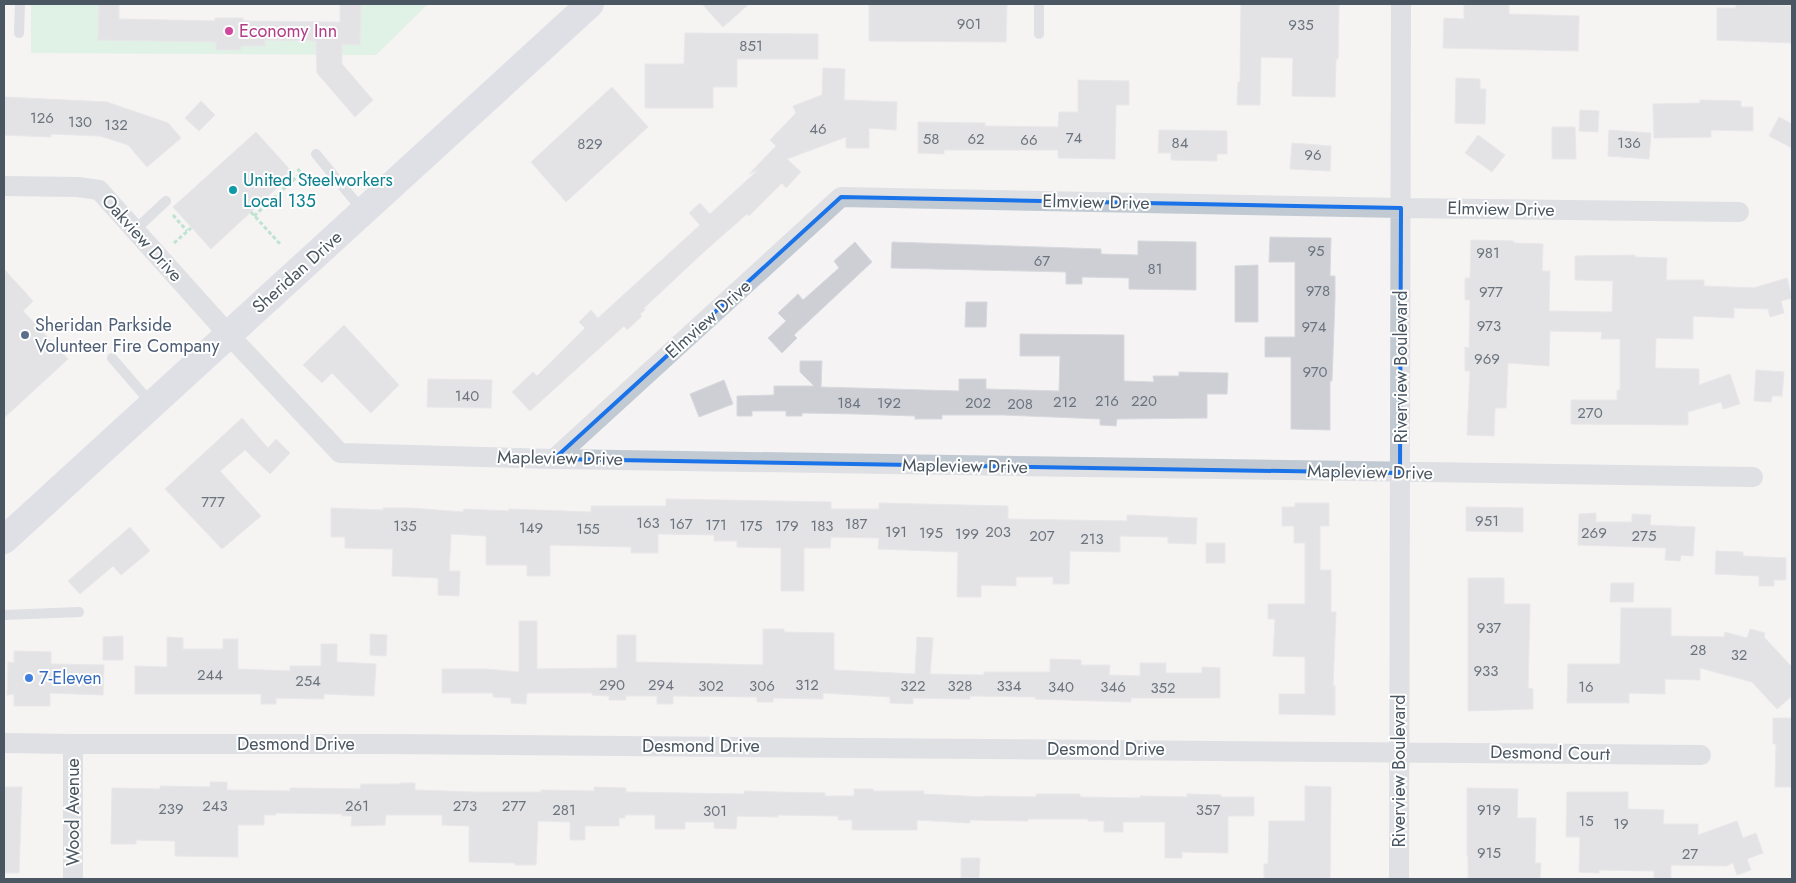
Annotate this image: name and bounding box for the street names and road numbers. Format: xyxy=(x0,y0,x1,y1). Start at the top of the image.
street label: Oakview Drive xyxy=(95,188,189,288)
street label: Elmview Drive xyxy=(1042,188,1150,216)
street label: Elmview Drive xyxy=(1447,195,1555,223)
street label: Sheridan Drive xyxy=(246,224,348,320)
street label: Elmview Drive xyxy=(659,273,757,365)
street label: Riverview Boulevard xyxy=(1388,290,1414,444)
street label: Mapleview Drive xyxy=(497,444,623,472)
street label: Mapleview Drive xyxy=(902,452,1028,480)
street label: Mapleview Drive xyxy=(1307,458,1433,486)
street label: Riverview Boulevard xyxy=(1386,694,1412,848)
street label: Desmond Drive xyxy=(237,731,355,757)
street label: Desmond Drive xyxy=(642,733,760,759)
street label: Desmond Drive xyxy=(1047,736,1165,762)
street label: Desmond Court xyxy=(1490,739,1611,767)
street label: Wood Avenue xyxy=(60,758,86,866)

